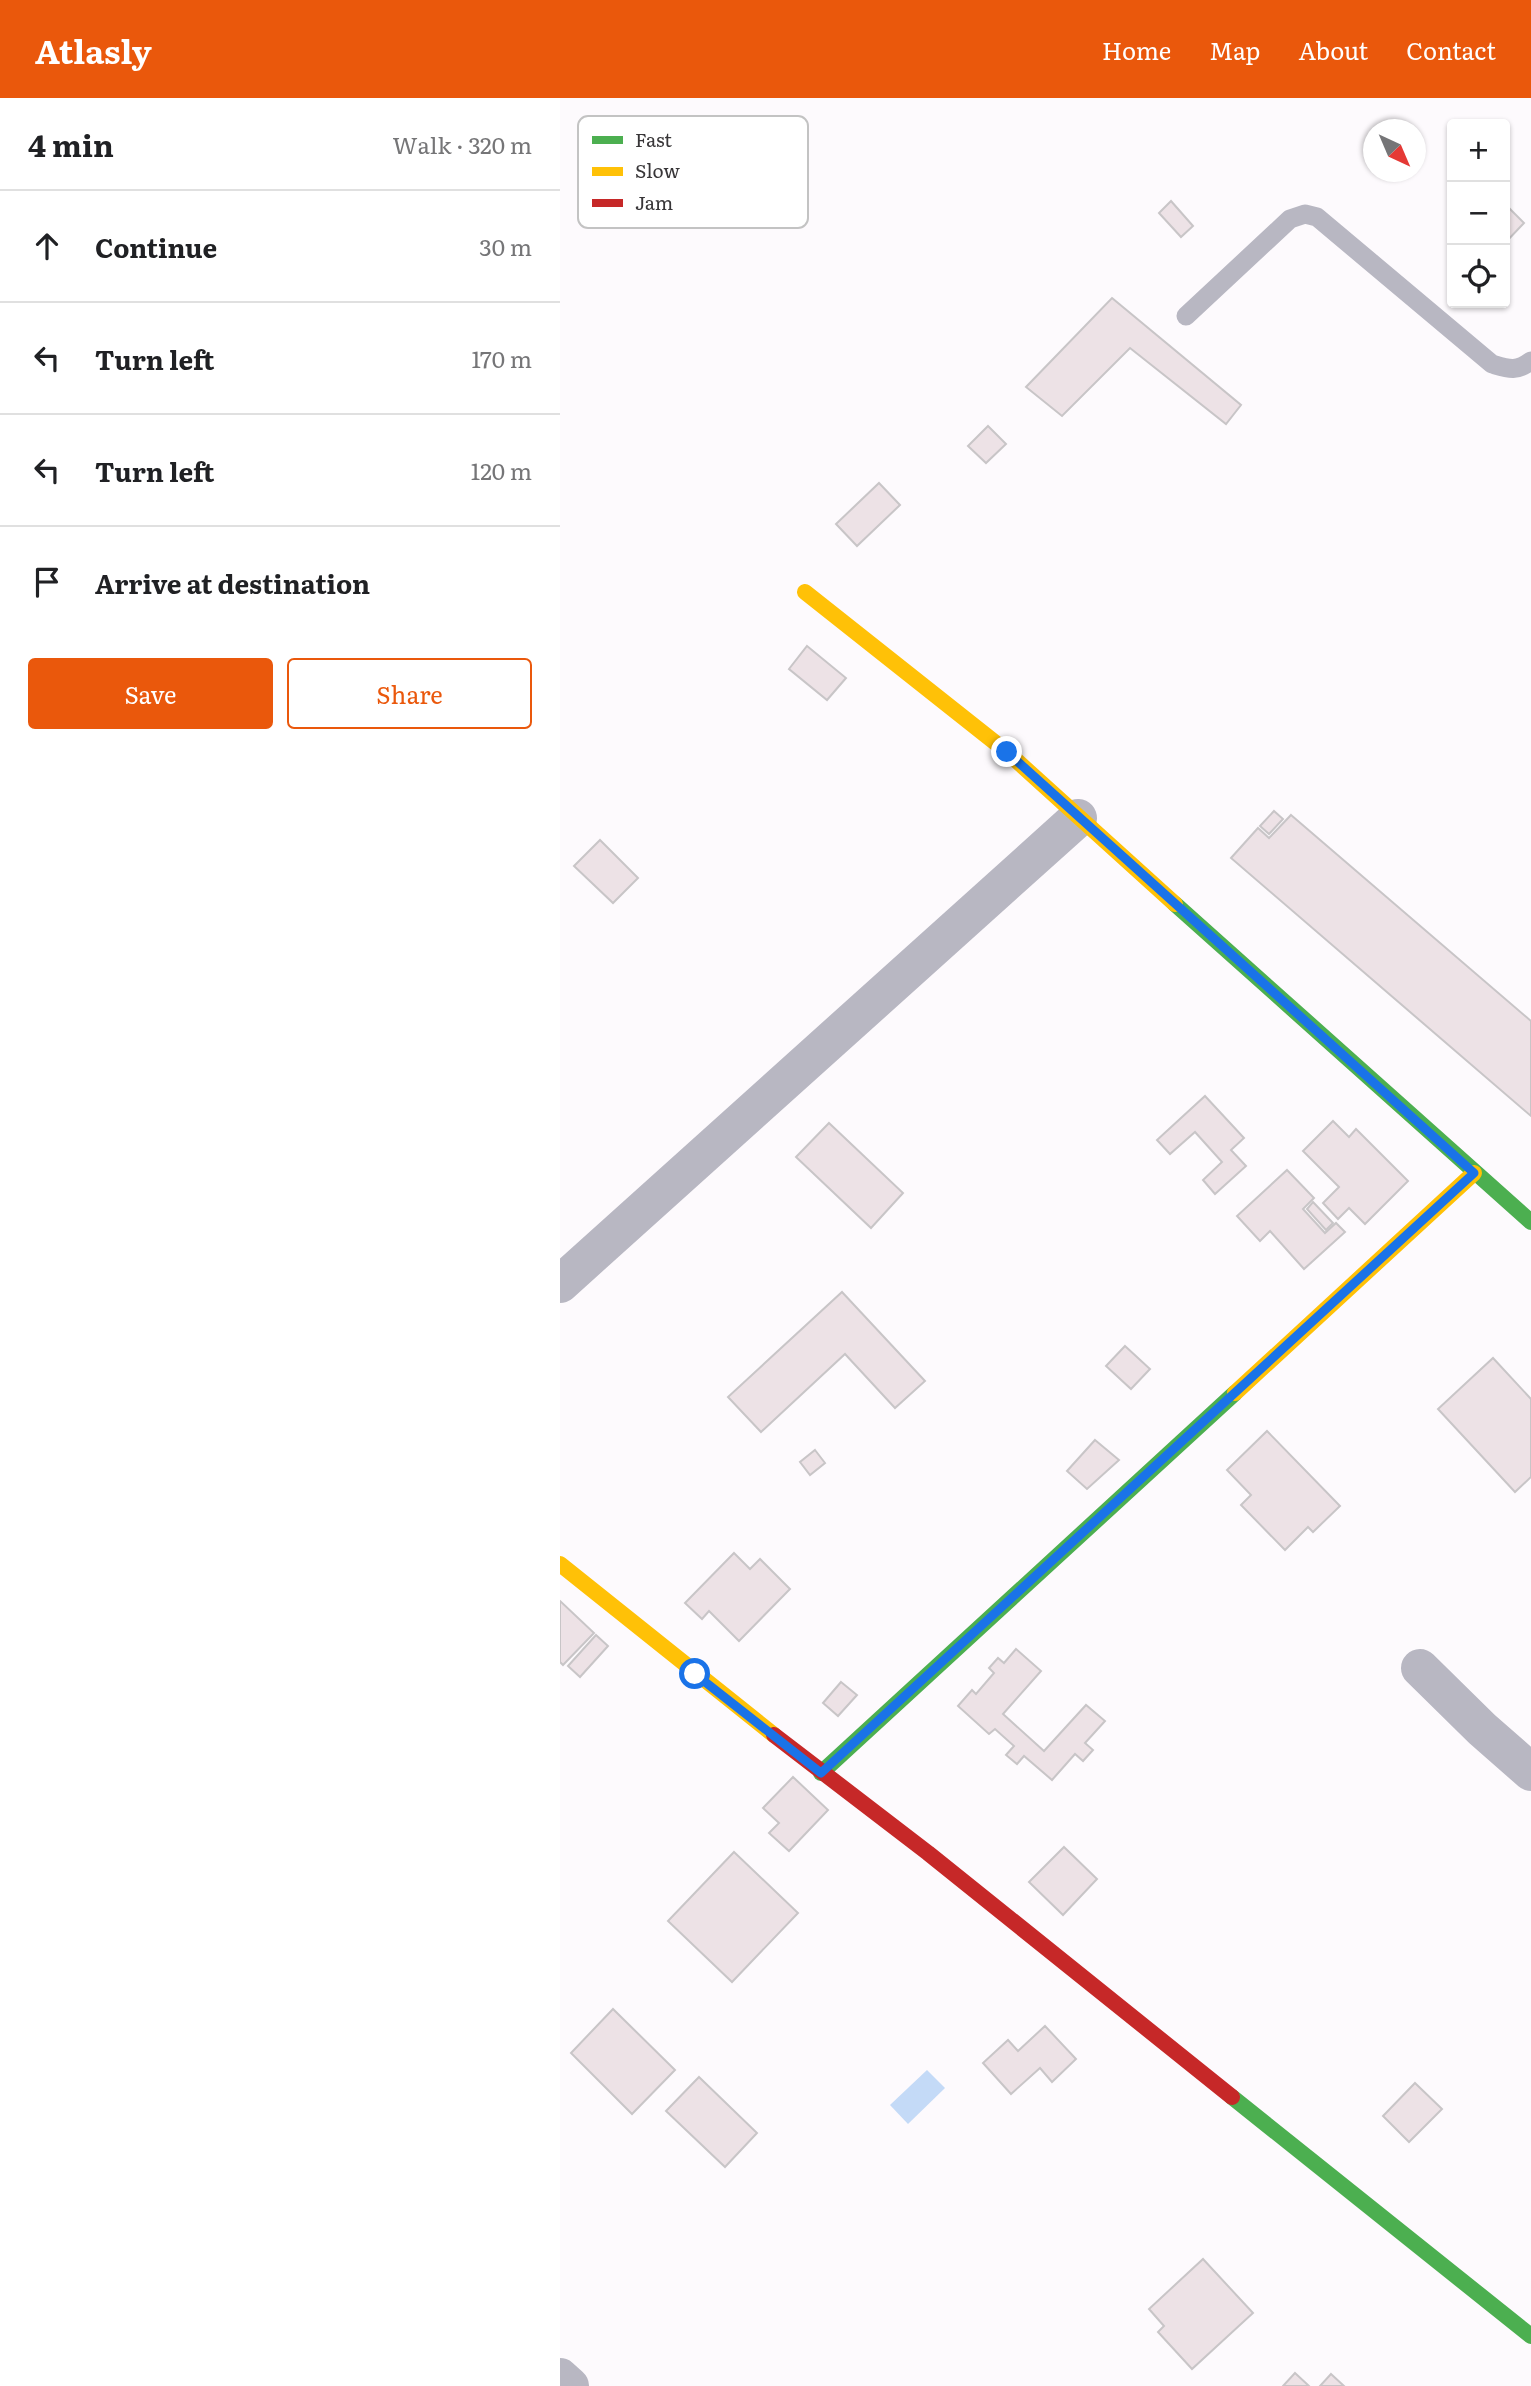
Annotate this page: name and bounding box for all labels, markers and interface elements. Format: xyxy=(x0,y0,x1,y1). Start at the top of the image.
text: Atlasly xyxy=(35,25,152,74)
text: Home xyxy=(1102,32,1171,67)
text: Map xyxy=(1209,32,1260,67)
text: About xyxy=(1298,32,1368,67)
text: Contact xyxy=(1406,32,1496,67)
legend xyxy=(578,116,808,228)
north arrow xyxy=(1363,119,1426,182)
map controls xyxy=(1447,119,1510,308)
button: + xyxy=(1447,119,1510,182)
text: 4 min xyxy=(28,122,114,166)
text: Fast xyxy=(635,125,672,153)
text: Walk · 320 m xyxy=(393,127,532,161)
text: Slow xyxy=(635,156,680,184)
button: − xyxy=(1447,182,1510,245)
text: Jam xyxy=(635,188,673,216)
icon: ahead xyxy=(28,227,66,265)
text: Continue xyxy=(95,227,217,266)
text: 30 m xyxy=(479,229,532,263)
button: locate xyxy=(1447,245,1510,308)
icon: left xyxy=(28,339,66,377)
text: Turn left xyxy=(95,339,214,378)
text: 170 m xyxy=(471,341,532,375)
icon: left xyxy=(28,451,66,489)
text: Turn left xyxy=(95,451,214,490)
text: 120 m xyxy=(471,453,532,487)
icon: arrive xyxy=(28,563,66,601)
text: Arrive at destination xyxy=(95,563,370,602)
button: Save xyxy=(28,658,273,729)
button: Share xyxy=(287,658,532,729)
route end xyxy=(991,736,1022,767)
route start xyxy=(679,1658,710,1689)

